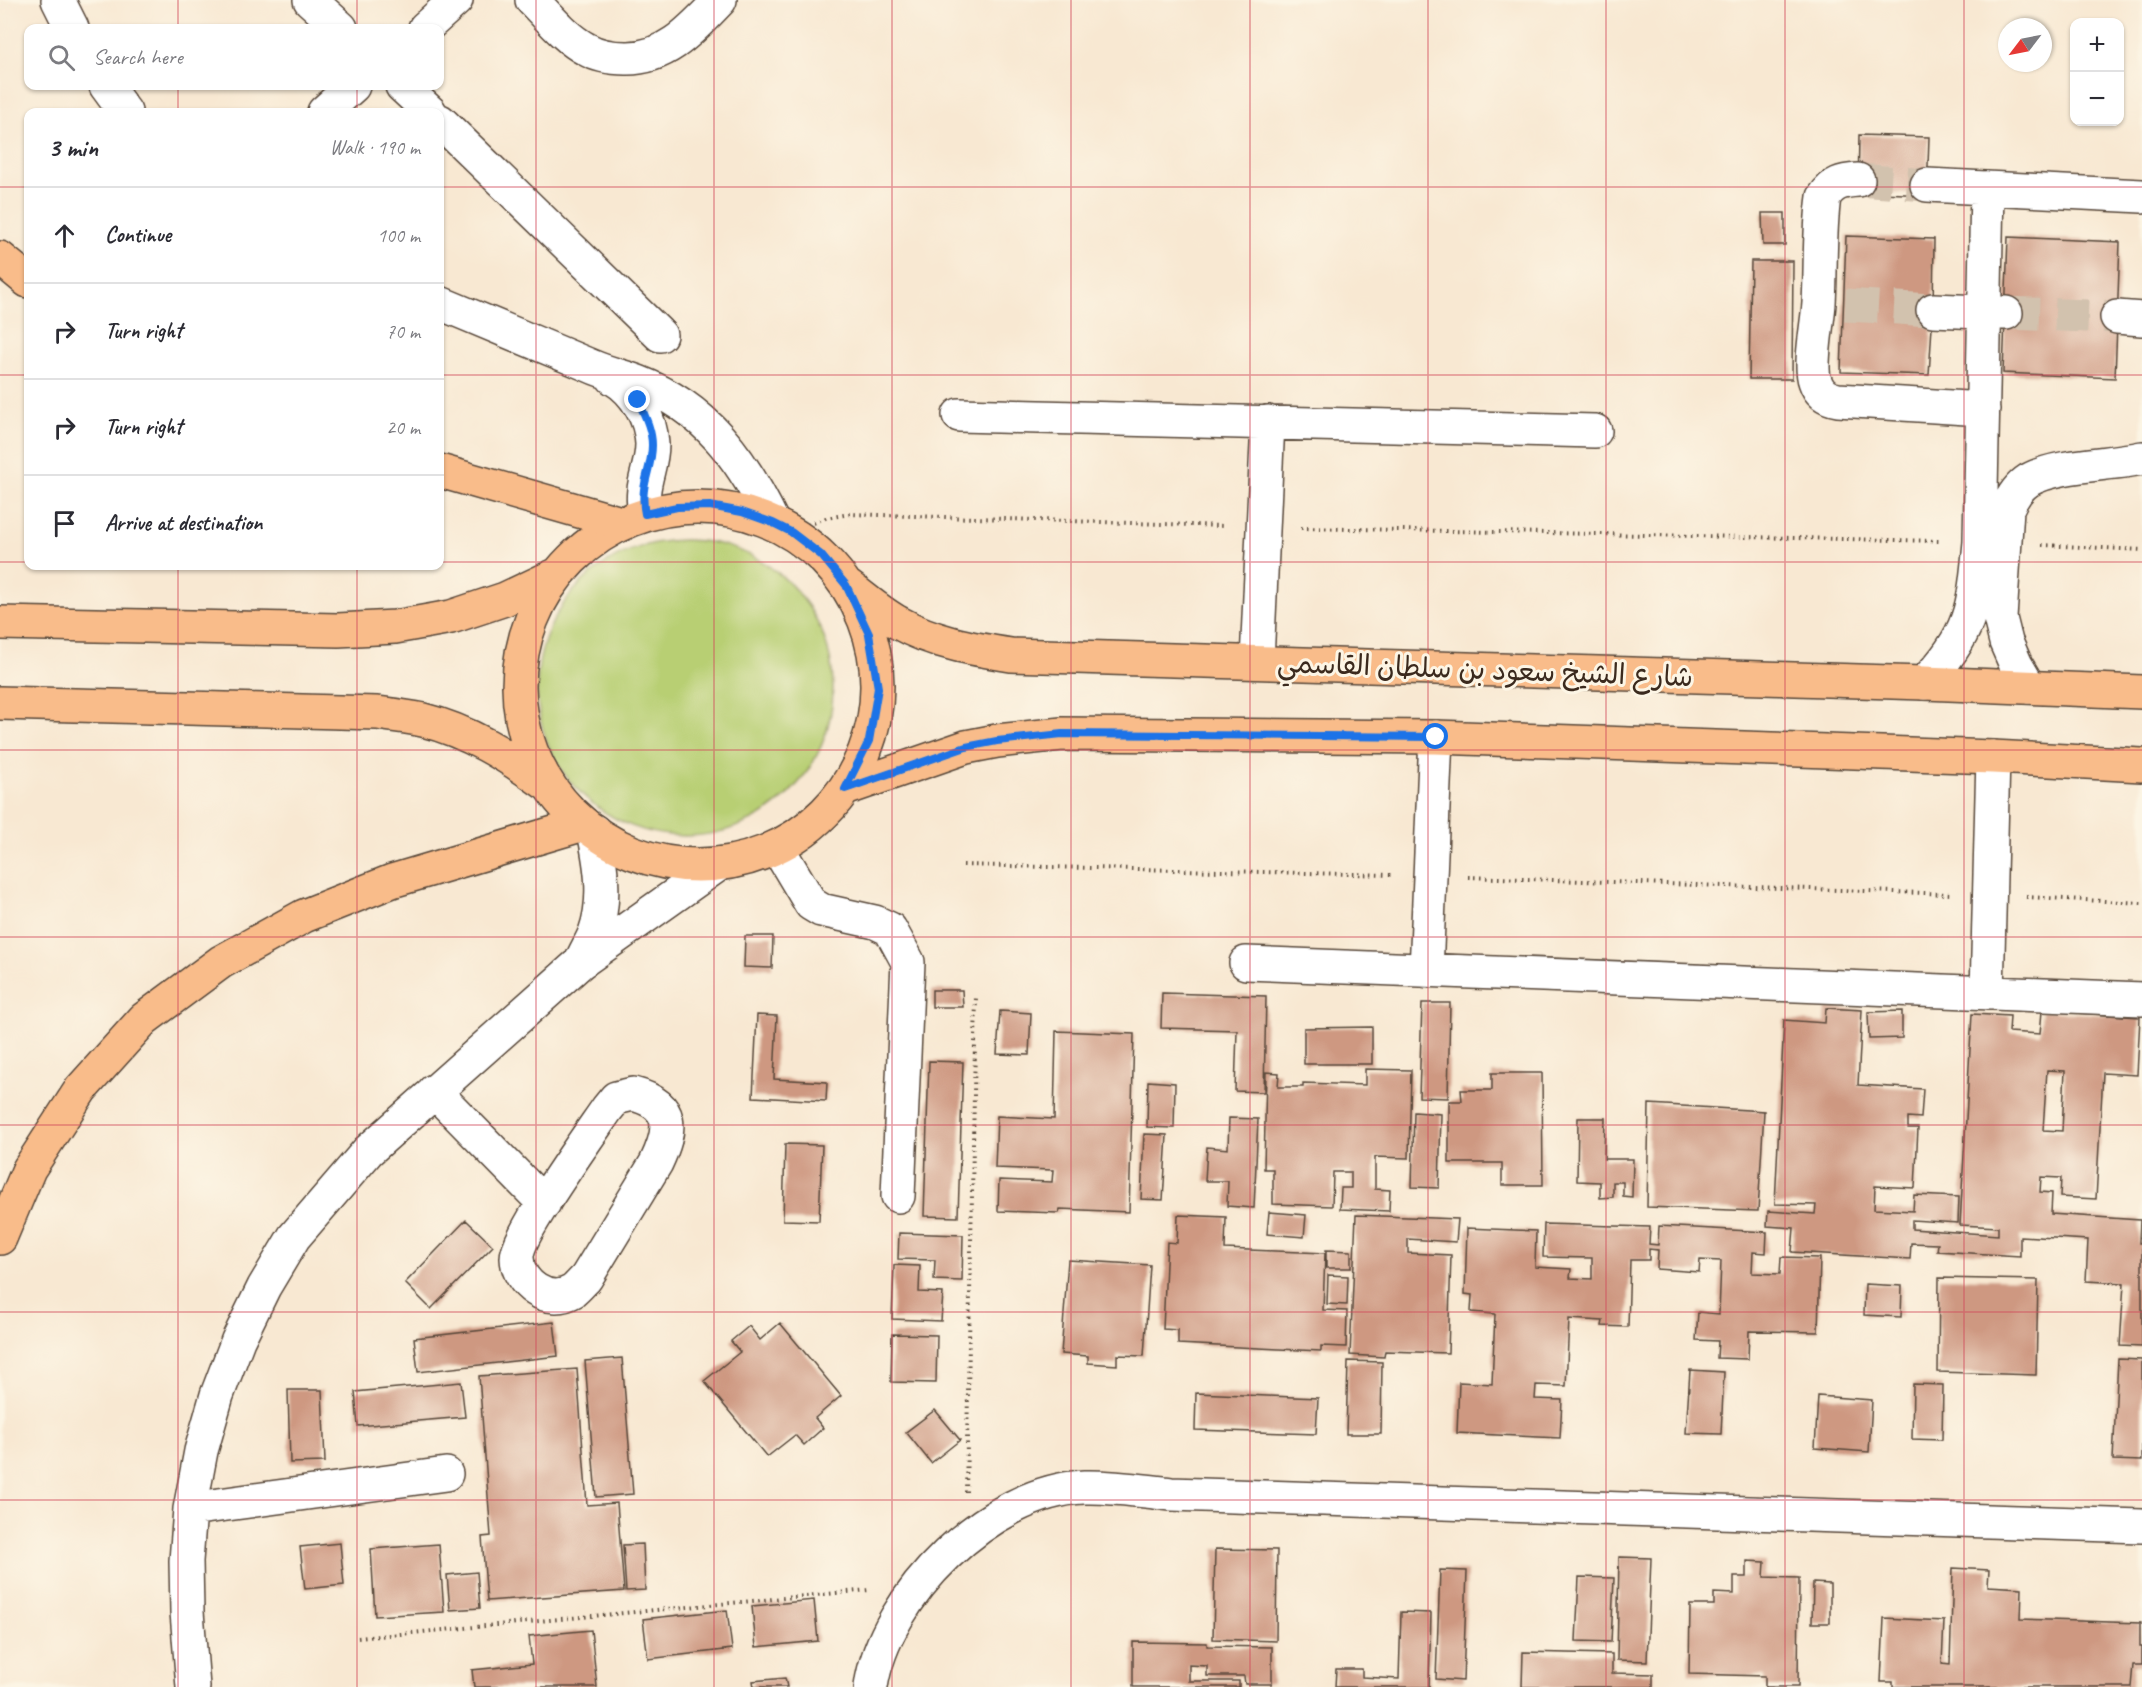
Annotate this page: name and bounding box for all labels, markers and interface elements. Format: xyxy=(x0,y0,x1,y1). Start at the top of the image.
north arrow xyxy=(1998,18,2052,72)
map controls xyxy=(2070,18,2124,126)
button: + xyxy=(2070,18,2124,72)
search box xyxy=(24,24,444,90)
icon: search xyxy=(45,41,78,74)
text: Search here xyxy=(93,43,183,71)
button: − xyxy=(2070,72,2124,126)
text: 3 min xyxy=(48,131,98,164)
text: Walk · 190 m xyxy=(330,135,420,160)
icon: ahead xyxy=(48,219,81,252)
text: Continue xyxy=(105,221,171,249)
text: 100 m xyxy=(377,223,420,248)
icon: right xyxy=(48,315,81,348)
text: Turn right xyxy=(105,317,182,345)
text: 70 m xyxy=(386,319,420,344)
route end xyxy=(624,386,650,412)
icon: right xyxy=(48,411,81,444)
text: Turn right xyxy=(105,413,182,441)
text: 20 m xyxy=(386,415,420,440)
icon: arrive xyxy=(48,507,81,540)
text: Arrive at destination xyxy=(105,509,262,537)
street label: شارع الشيخ سعود بن سلطان القاسمي xyxy=(1276,645,1693,701)
route start xyxy=(1422,723,1448,749)

